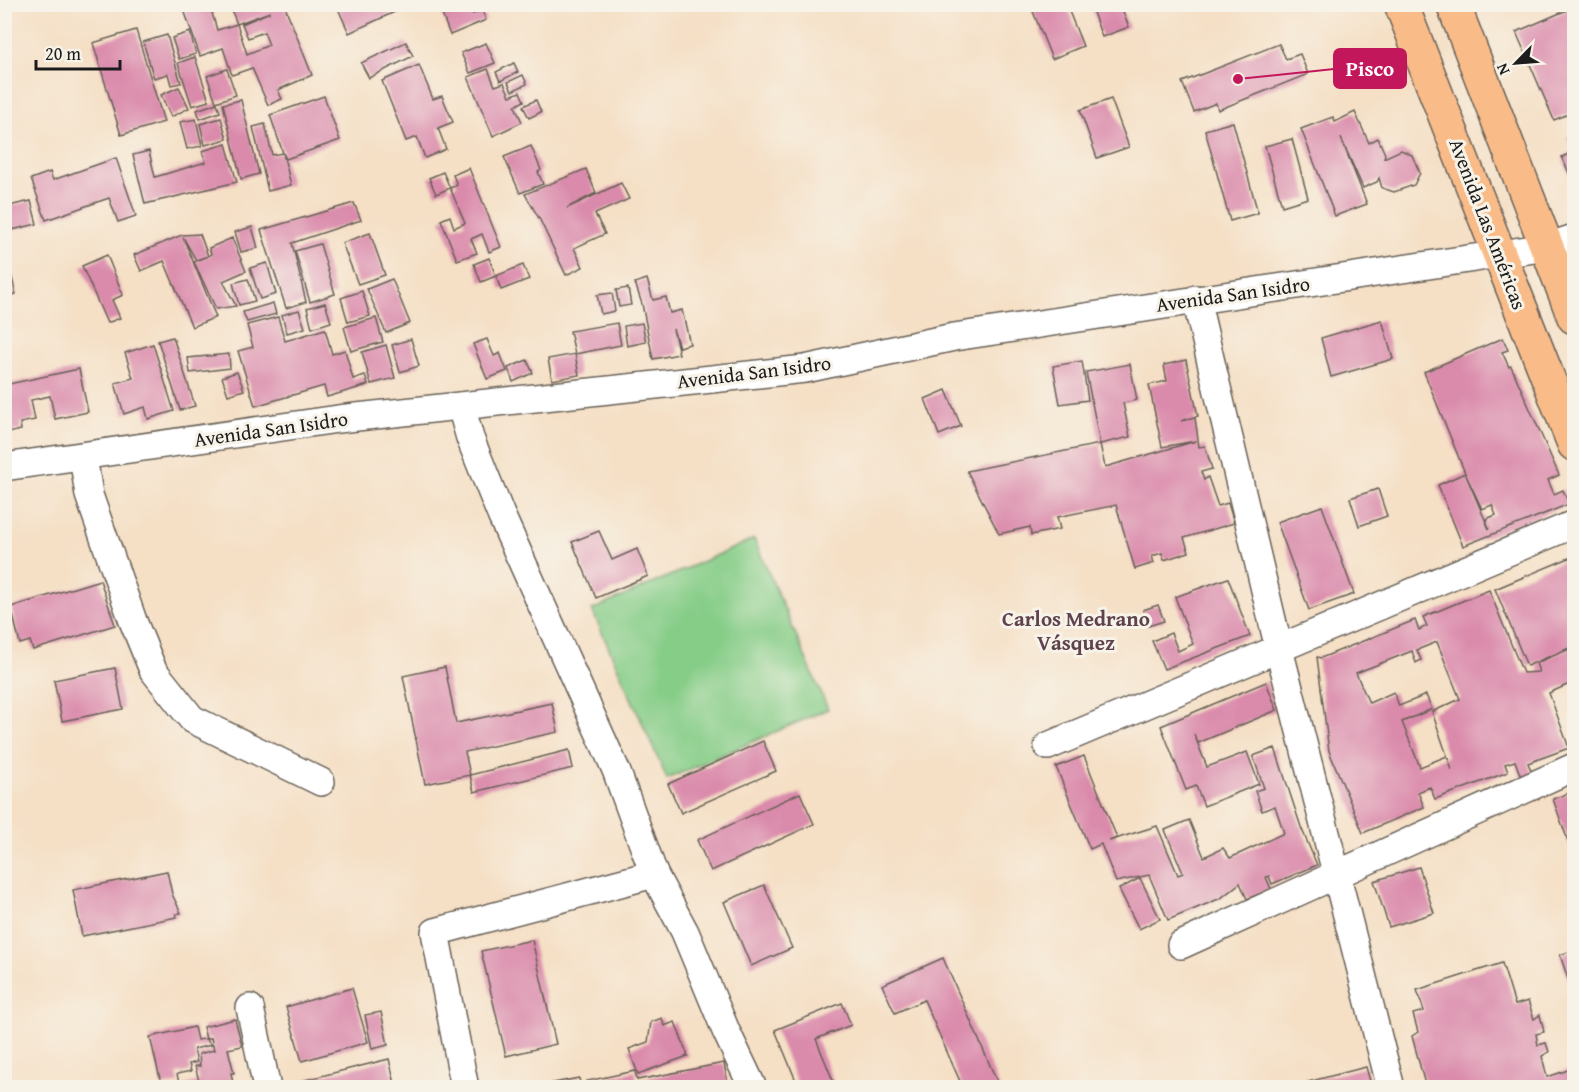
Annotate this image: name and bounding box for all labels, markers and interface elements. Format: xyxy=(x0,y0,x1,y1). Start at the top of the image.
scale bar xyxy=(36,33,120,71)
north arrow xyxy=(1486,33,1546,93)
text: 20 m xyxy=(45,40,81,67)
callout: Pisco xyxy=(1334,49,1406,88)
text: Pisco xyxy=(1346,53,1394,84)
text: N xyxy=(1489,59,1516,79)
street label: Avenida Las Américas xyxy=(1443,134,1534,314)
street label: Avenida San Isidro xyxy=(1154,268,1312,319)
street label: Avenida San Isidro xyxy=(675,348,833,395)
street label: Avenida San Isidro xyxy=(192,403,350,454)
district label: Carlos Medrano Vásquez xyxy=(1002,603,1150,658)

